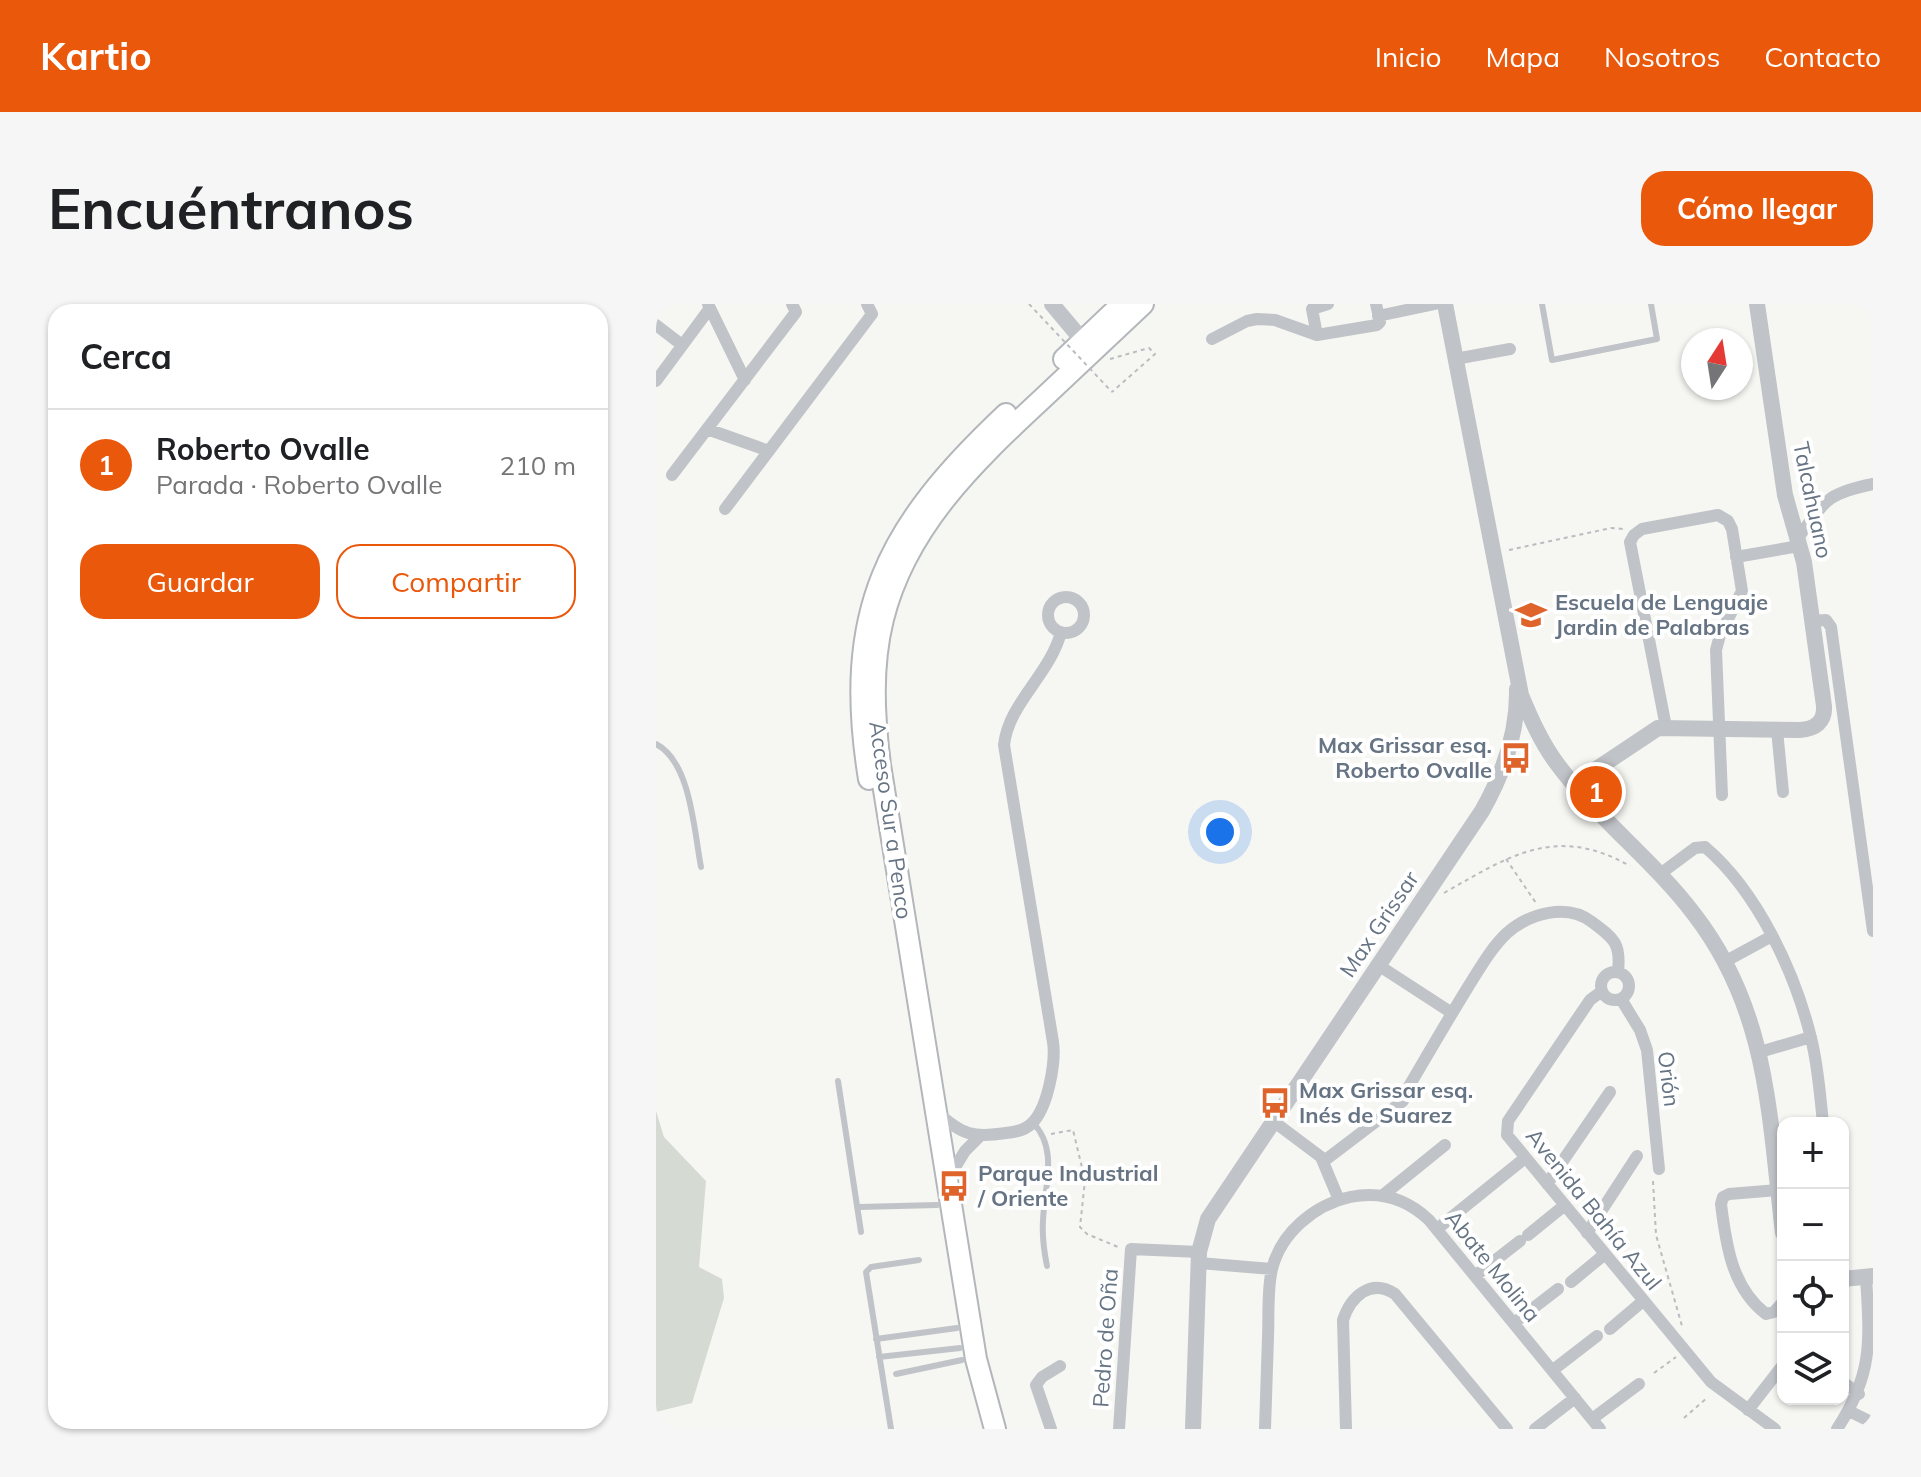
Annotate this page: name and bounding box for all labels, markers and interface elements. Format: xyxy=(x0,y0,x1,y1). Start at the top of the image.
text: Kartio xyxy=(40,32,152,80)
text: Inicio xyxy=(1375,39,1442,74)
text: Mapa xyxy=(1486,39,1560,74)
text: Nosotros xyxy=(1604,39,1720,74)
text: Contacto xyxy=(1764,39,1881,74)
button: Cómo llegar xyxy=(1641,171,1873,246)
text: Encuéntranos xyxy=(48,173,414,243)
north arrow xyxy=(1681,328,1753,400)
text: Cerca xyxy=(80,335,172,378)
text: Roberto Ovalle xyxy=(156,430,370,468)
street label: Talcahuano xyxy=(1787,439,1839,561)
text: 1 xyxy=(98,449,114,482)
text: 210 m xyxy=(500,449,576,482)
text: Parada · Roberto Ovalle xyxy=(156,468,442,501)
button: Guardar xyxy=(80,544,320,619)
button: Compartir xyxy=(336,544,576,619)
place label: Escuela de Lenguaje Jardin de Palabras xyxy=(1555,588,1768,641)
school or university icon: Escuela de Lenguaje Jardin de Palabras xyxy=(1514,598,1548,632)
street label: Acceso Sur a Penco xyxy=(863,719,919,921)
place label: Max Grissar esq. Roberto Ovalle xyxy=(1318,731,1492,784)
bus stop icon: Max Grissar esq. Roberto Ovalle xyxy=(1499,741,1533,775)
pin: 1 xyxy=(1570,762,1622,822)
your location xyxy=(1200,812,1240,852)
street label: Max Grissar xyxy=(1333,866,1425,982)
street label: Orión xyxy=(1652,1050,1686,1108)
place label: Max Grissar esq. Inés de Suarez xyxy=(1299,1076,1473,1129)
bus stop icon: Max Grissar esq. Inés de Suarez xyxy=(1258,1086,1292,1120)
map controls xyxy=(1777,1117,1849,1405)
button: + xyxy=(1777,1117,1849,1189)
street label: Avenida Bahía Azul xyxy=(1520,1122,1668,1296)
place label: Parque Industrial / Oriente xyxy=(977,1159,1158,1212)
bus stop icon: Parque Industrial / Oriente xyxy=(937,1169,971,1203)
button: − xyxy=(1777,1189,1849,1261)
street label: Abate Molina xyxy=(1439,1204,1547,1328)
button: locate xyxy=(1777,1261,1849,1333)
street label: Pedro de Oña xyxy=(1086,1268,1124,1408)
button: layers xyxy=(1777,1333,1849,1405)

